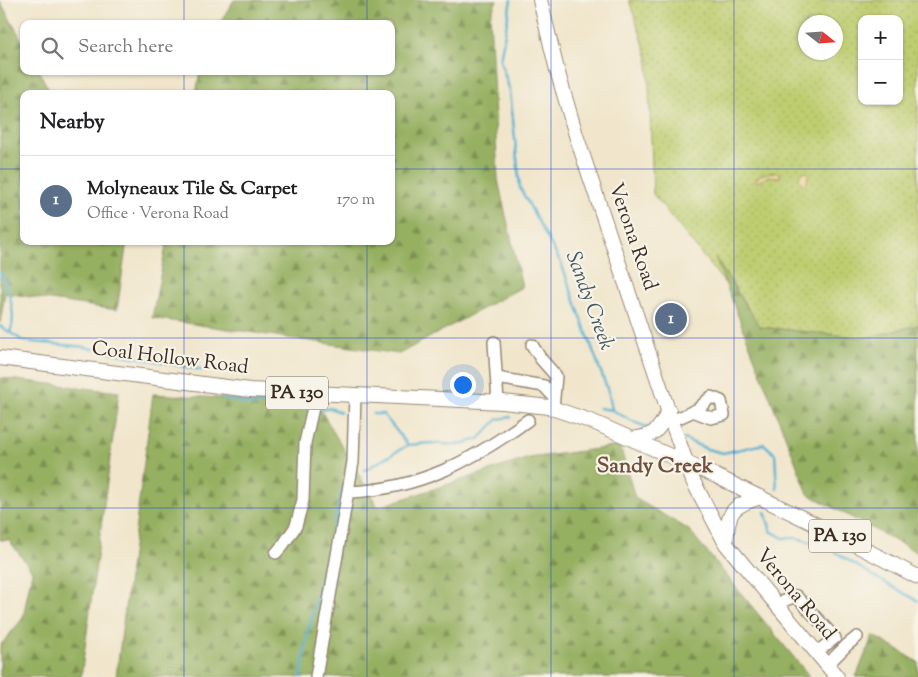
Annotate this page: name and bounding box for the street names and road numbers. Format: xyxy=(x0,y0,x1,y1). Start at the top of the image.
street label: Verona Road xyxy=(600,179,664,295)
street label: Coal Hollow Road xyxy=(90,335,250,383)
road number: PA 130 xyxy=(266,376,328,409)
road number: PA 130 xyxy=(809,520,871,552)
street label: Verona Road xyxy=(748,543,842,647)

